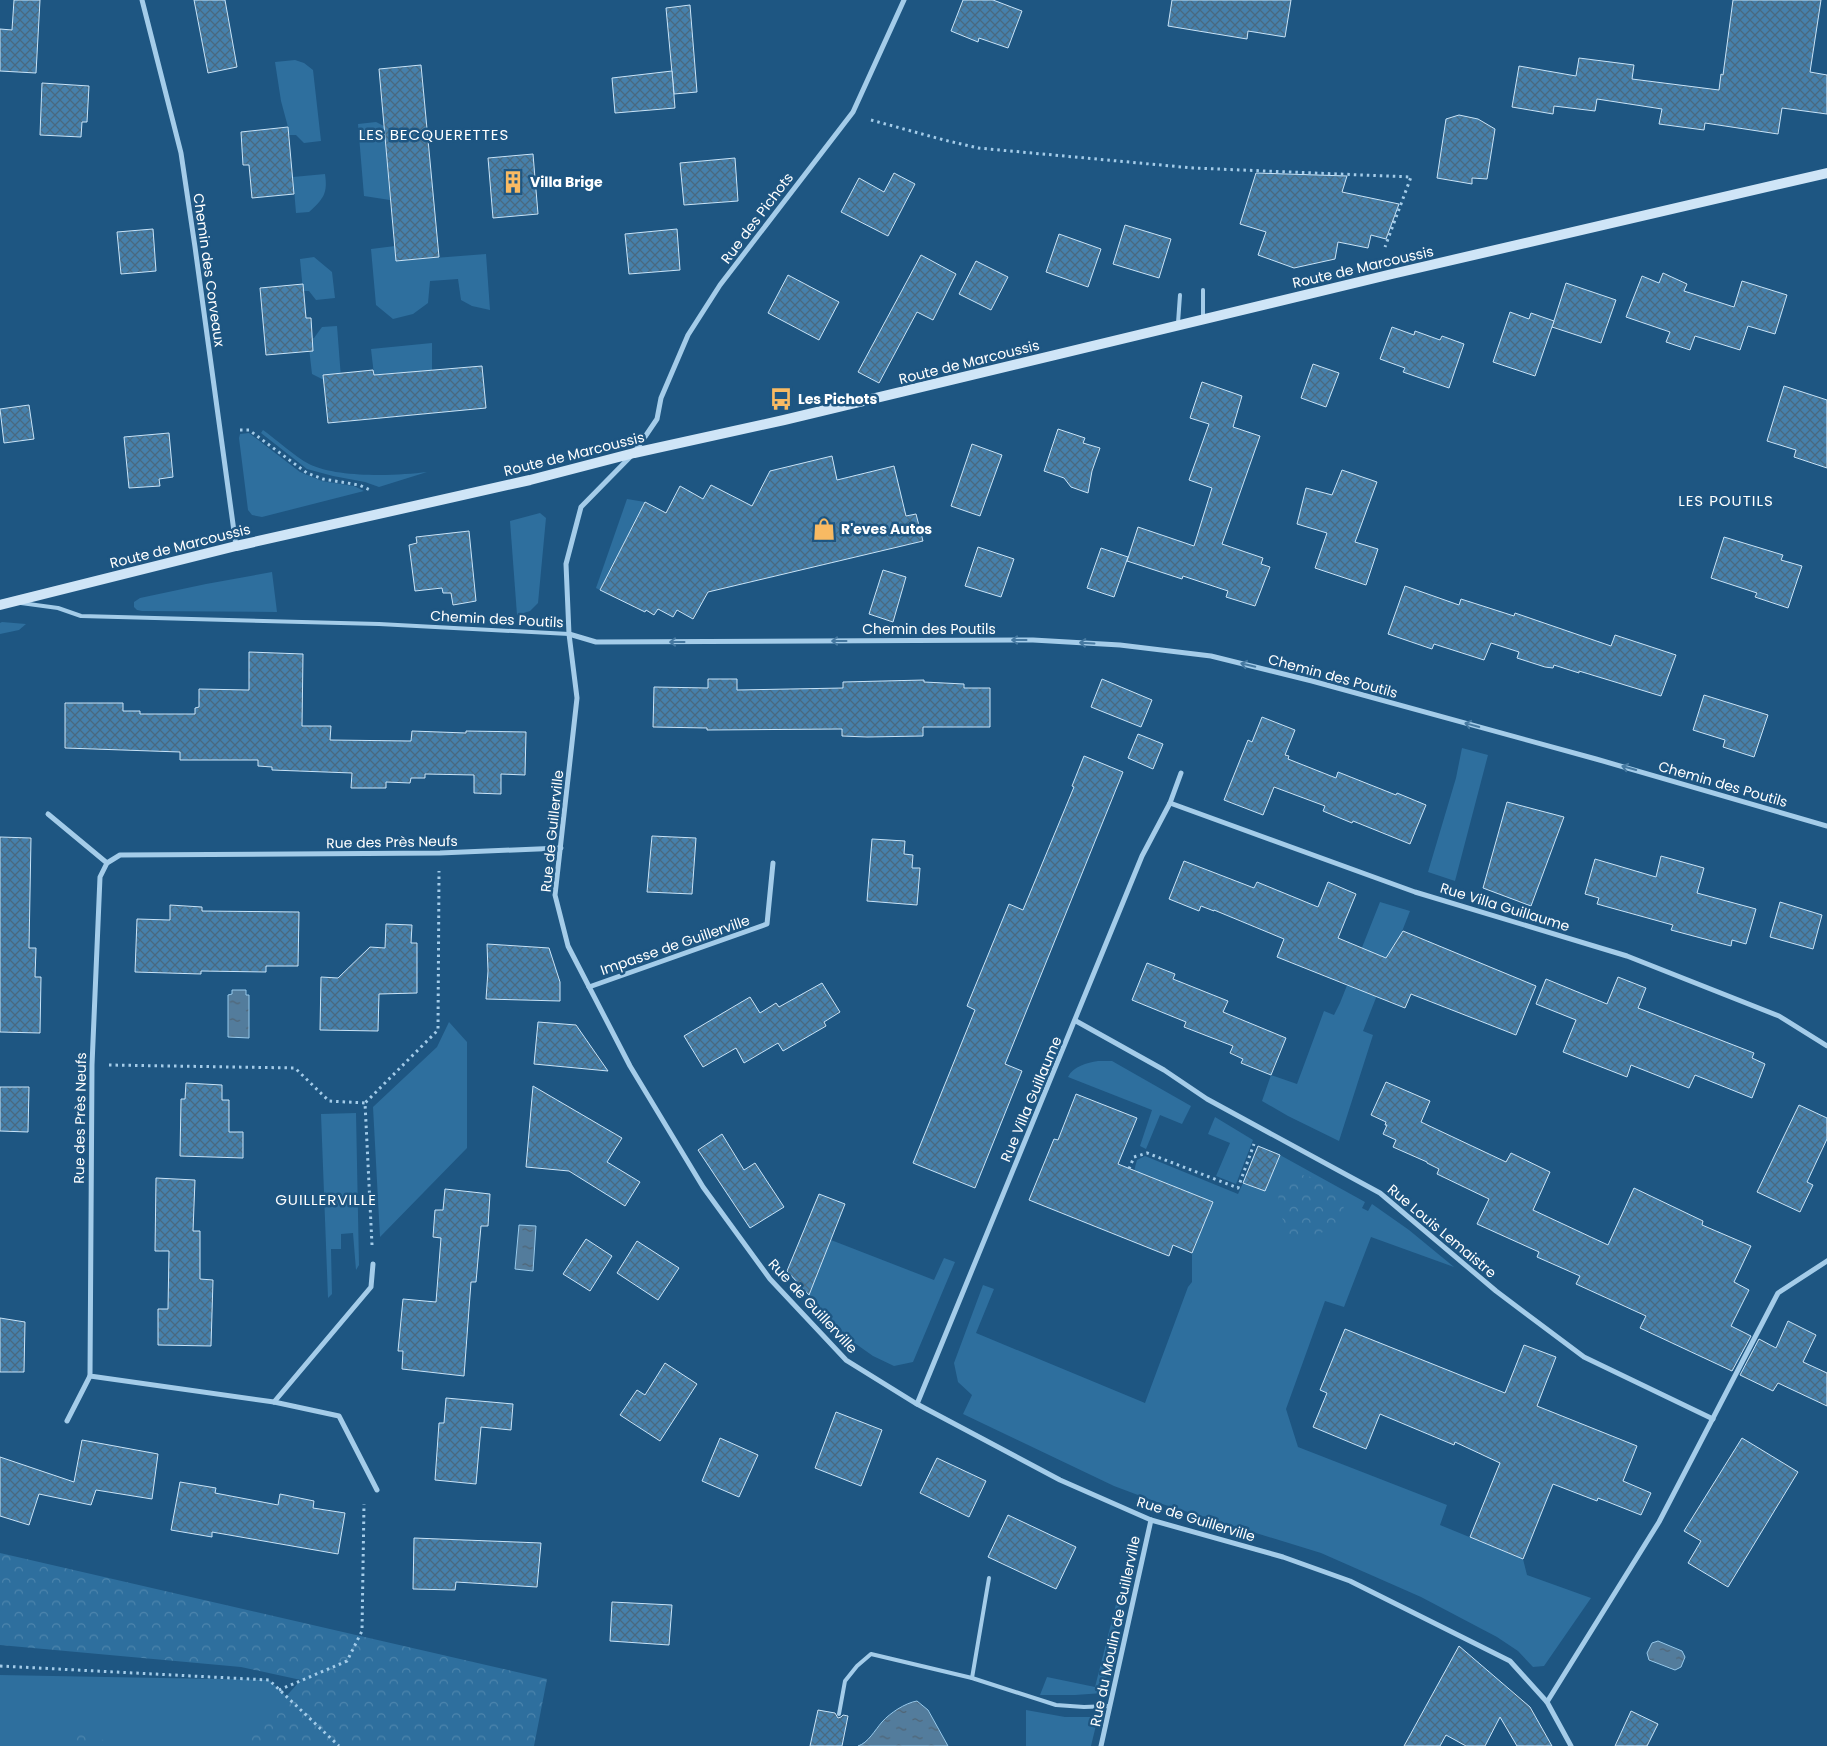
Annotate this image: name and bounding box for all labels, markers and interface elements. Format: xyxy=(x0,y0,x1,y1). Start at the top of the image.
district label: LES BECQUERETTES xyxy=(359,124,509,145)
street label: Rue des Pichots xyxy=(716,168,798,268)
building icon: Villa Brige xyxy=(500,169,526,195)
place label: Villa Brige xyxy=(530,172,603,192)
street label: Chemin des Corveaux xyxy=(188,192,230,348)
street label: Route de Marcoussis xyxy=(1290,241,1436,293)
street label: Route de Marcoussis xyxy=(897,335,1041,389)
bus stop icon: Les Pichots xyxy=(768,386,794,412)
place label: Les Pichots xyxy=(798,389,877,409)
street label: Route de Marcoussis xyxy=(502,427,646,481)
district label: LES POUTILS xyxy=(1678,490,1774,511)
shop icon: R'eves Autos xyxy=(811,516,837,542)
street label: Route de Marcoussis xyxy=(108,519,252,573)
place label: R'eves Autos xyxy=(841,519,932,539)
street label: Chemin des Poutils xyxy=(430,606,564,632)
street label: Chemin des Poutils xyxy=(862,619,996,639)
one-way arrow xyxy=(1011,635,1028,645)
one-way arrow xyxy=(831,636,848,646)
one-way arrow xyxy=(669,637,685,647)
one-way arrow xyxy=(1079,638,1095,647)
street label: Chemin des Poutils xyxy=(1266,649,1400,703)
one-way arrow xyxy=(1240,660,1256,669)
one-way arrow xyxy=(1465,720,1481,729)
street label: Chemin des Poutils xyxy=(1656,756,1790,812)
one-way arrow xyxy=(1621,763,1637,773)
street label: Rue de Guillerville xyxy=(536,769,568,893)
street label: Rue des Près Neufs xyxy=(326,831,458,853)
street label: Rue Villa Guillaume xyxy=(1438,878,1573,936)
street label: Impasse de Guillerville xyxy=(598,910,753,980)
street label: Rue Villa Guillaume xyxy=(995,1033,1067,1165)
street label: Rue des Près Neufs xyxy=(69,1052,91,1184)
street label: Rue Louis Lemaistre xyxy=(1383,1179,1501,1283)
district label: GUILLERVILLE xyxy=(275,1189,377,1210)
street label: Rue de Guillerville xyxy=(764,1254,862,1358)
street label: Rue de Guillerville xyxy=(1134,1491,1258,1547)
street label: Rue du Moulin de Guillerville xyxy=(1085,1534,1145,1728)

